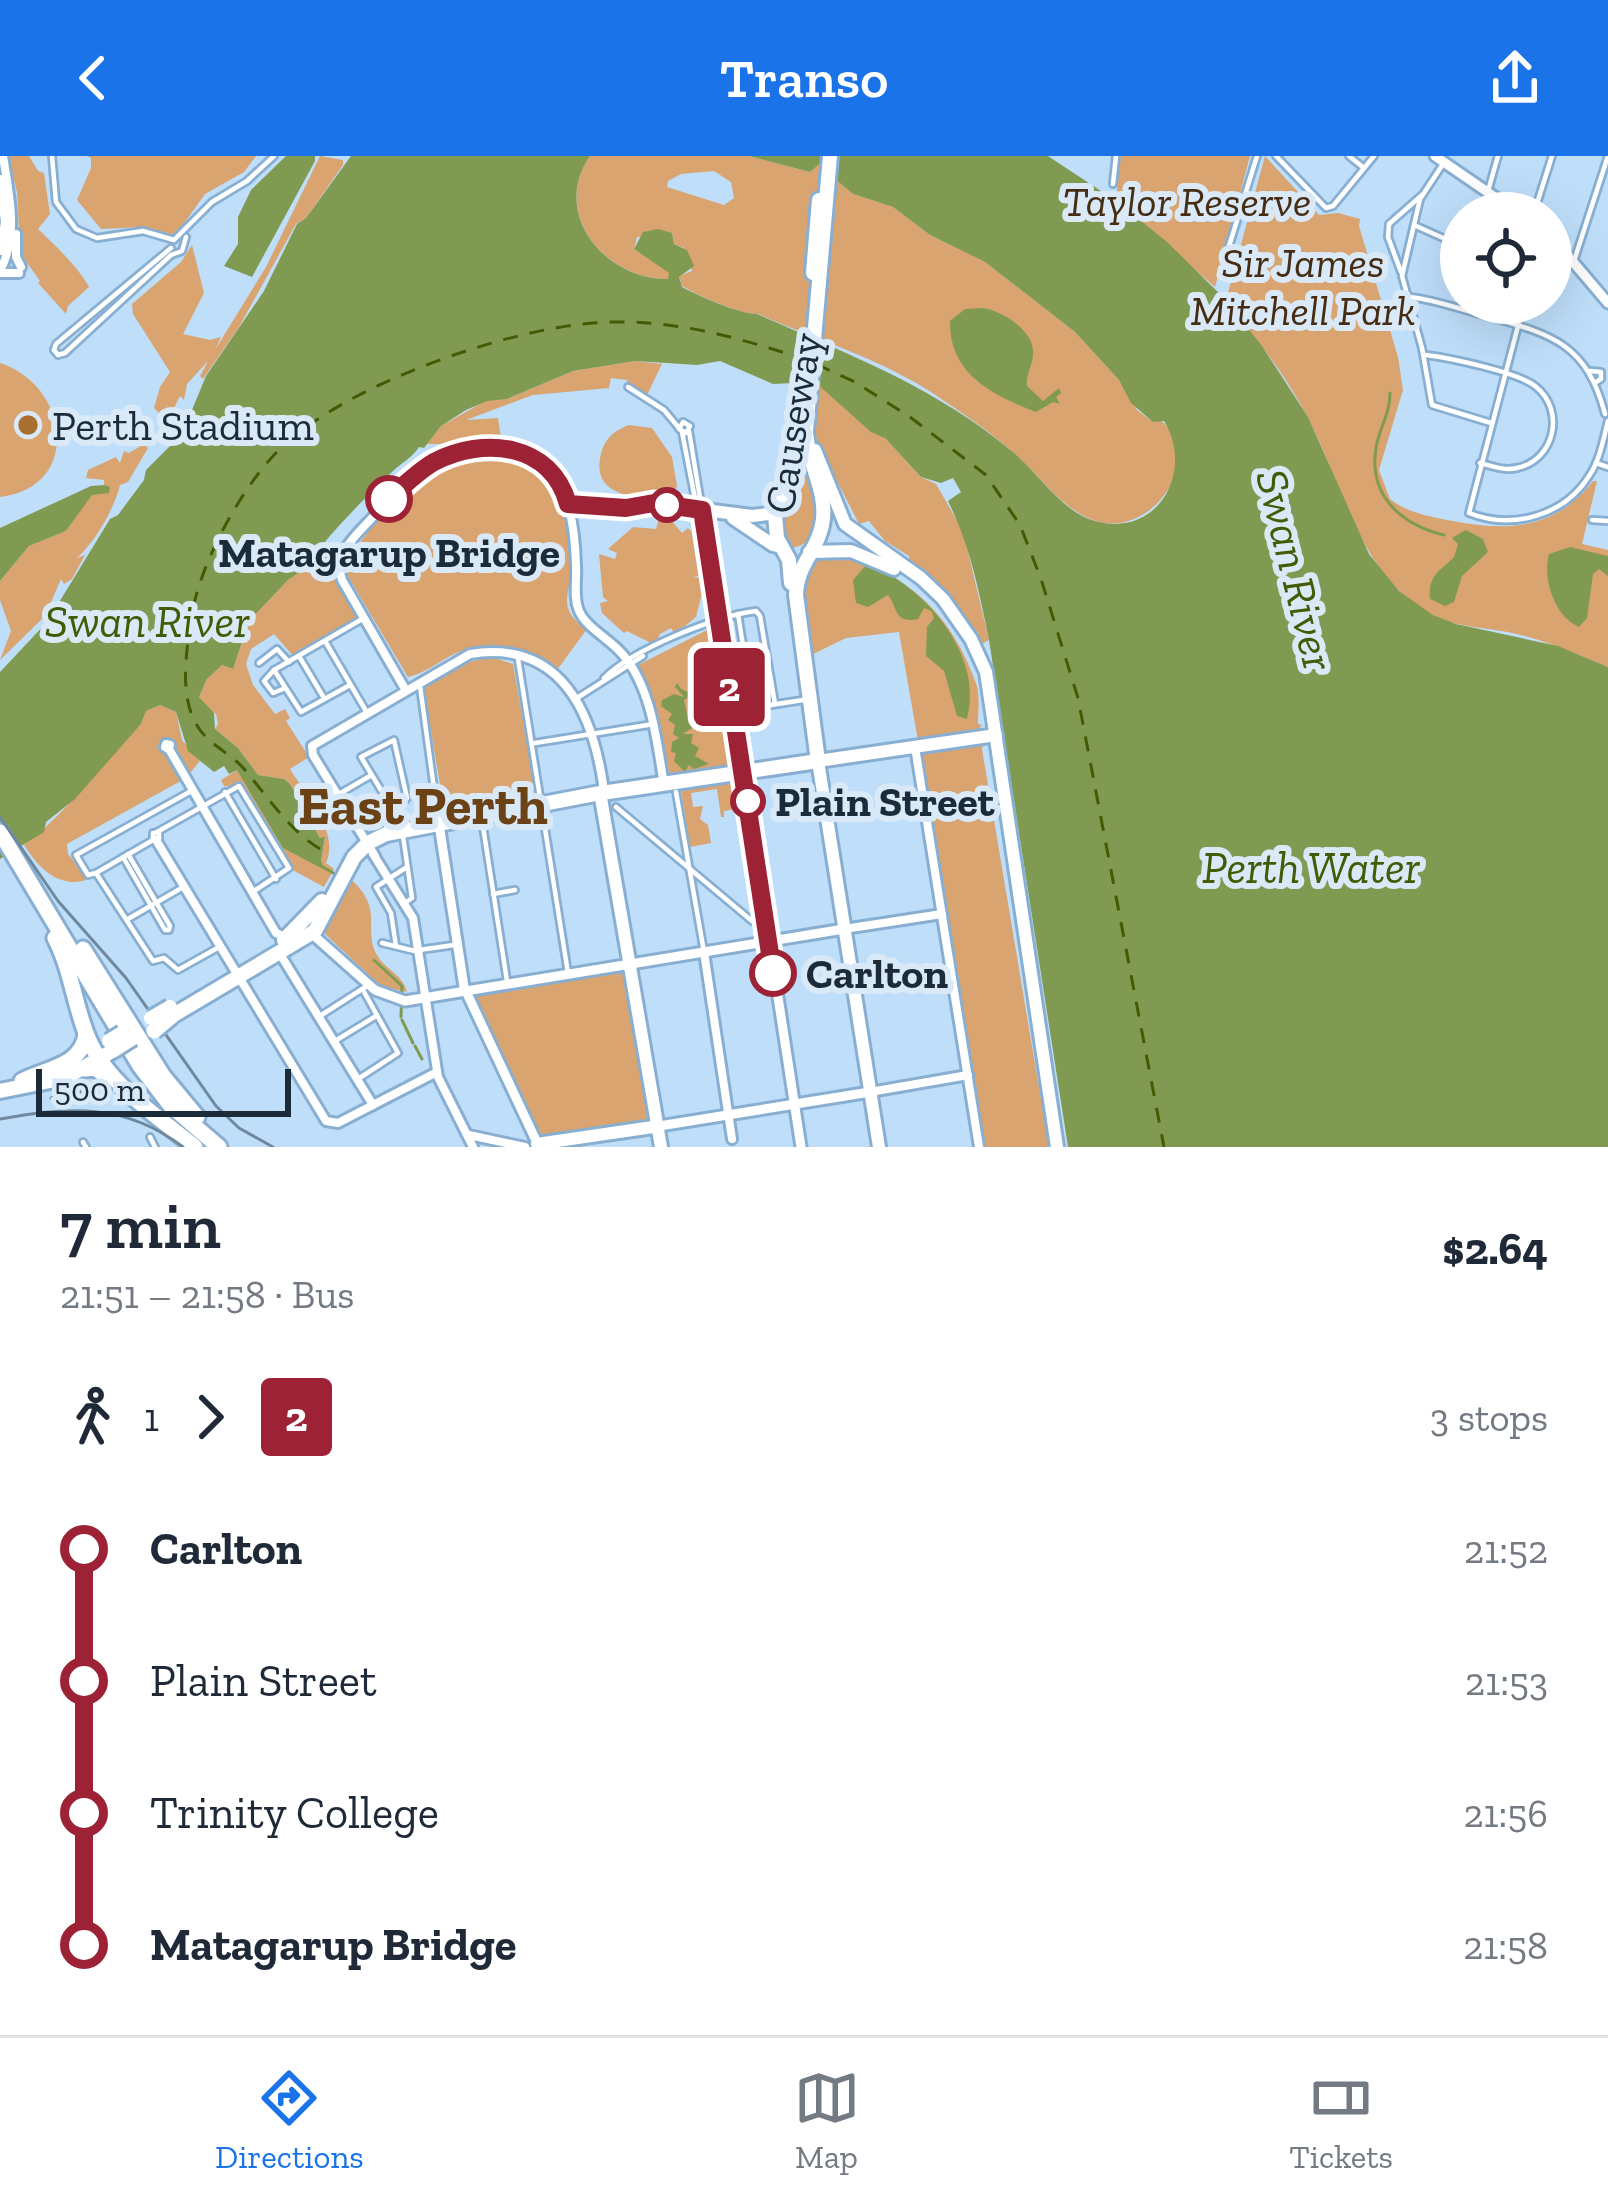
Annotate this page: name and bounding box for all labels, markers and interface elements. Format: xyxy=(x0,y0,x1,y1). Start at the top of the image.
icon: back xyxy=(60,45,126,111)
icon: share xyxy=(1482,45,1548,111)
text: Transo xyxy=(720,46,888,111)
park label: Taylor Reserve xyxy=(1063,176,1311,227)
map controls xyxy=(1440,192,1572,324)
button: locate xyxy=(1440,192,1572,324)
park label: Sir James Mitchell Park xyxy=(1191,237,1416,336)
street label: Causeway xyxy=(754,329,832,517)
place label: Perth Stadium xyxy=(52,400,314,451)
marker: Perth Stadium xyxy=(15,412,41,438)
water label: Swan River xyxy=(1244,464,1346,677)
marker: Matagarup Bridge xyxy=(367,477,411,521)
unlabelled marker xyxy=(651,489,683,521)
place label: Matagarup Bridge xyxy=(218,527,560,578)
water label: Swan River xyxy=(44,595,250,649)
line badge: 2 xyxy=(690,648,768,726)
text: 2 xyxy=(718,661,740,712)
district label: East Perth xyxy=(298,773,548,838)
place label: Plain Street xyxy=(775,776,996,827)
marker: Plain Street xyxy=(732,785,764,817)
water label: Perth Water xyxy=(1202,841,1421,895)
place label: Carlton xyxy=(806,948,948,999)
marker: Carlton xyxy=(751,951,795,995)
scale bar xyxy=(36,1063,291,1116)
text: 500 m xyxy=(54,1070,145,1109)
text: 7 min xyxy=(60,1186,221,1265)
text: $2.64 xyxy=(1442,1222,1548,1276)
text: 21:51 – 21:58 · Bus xyxy=(60,1271,354,1318)
icon: walk xyxy=(60,1384,126,1450)
icon: forward xyxy=(177,1384,243,1450)
text: 2 xyxy=(285,1391,308,1442)
text: 1 xyxy=(144,1394,159,1441)
text: 3 stops xyxy=(1430,1394,1548,1441)
text: Carlton xyxy=(150,1522,302,1576)
text: 21:52 xyxy=(1464,1526,1548,1573)
text: Plain Street xyxy=(150,1654,377,1708)
text: 21:53 xyxy=(1465,1658,1548,1705)
text: Trinity College xyxy=(150,1786,439,1840)
text: 21:56 xyxy=(1463,1790,1548,1837)
text: Matagarup Bridge xyxy=(150,1918,516,1972)
text: 21:58 xyxy=(1463,1922,1548,1969)
tab: Directions xyxy=(215,2065,364,2176)
tab: Map xyxy=(794,2065,860,2176)
tab: Tickets xyxy=(1289,2065,1393,2176)

